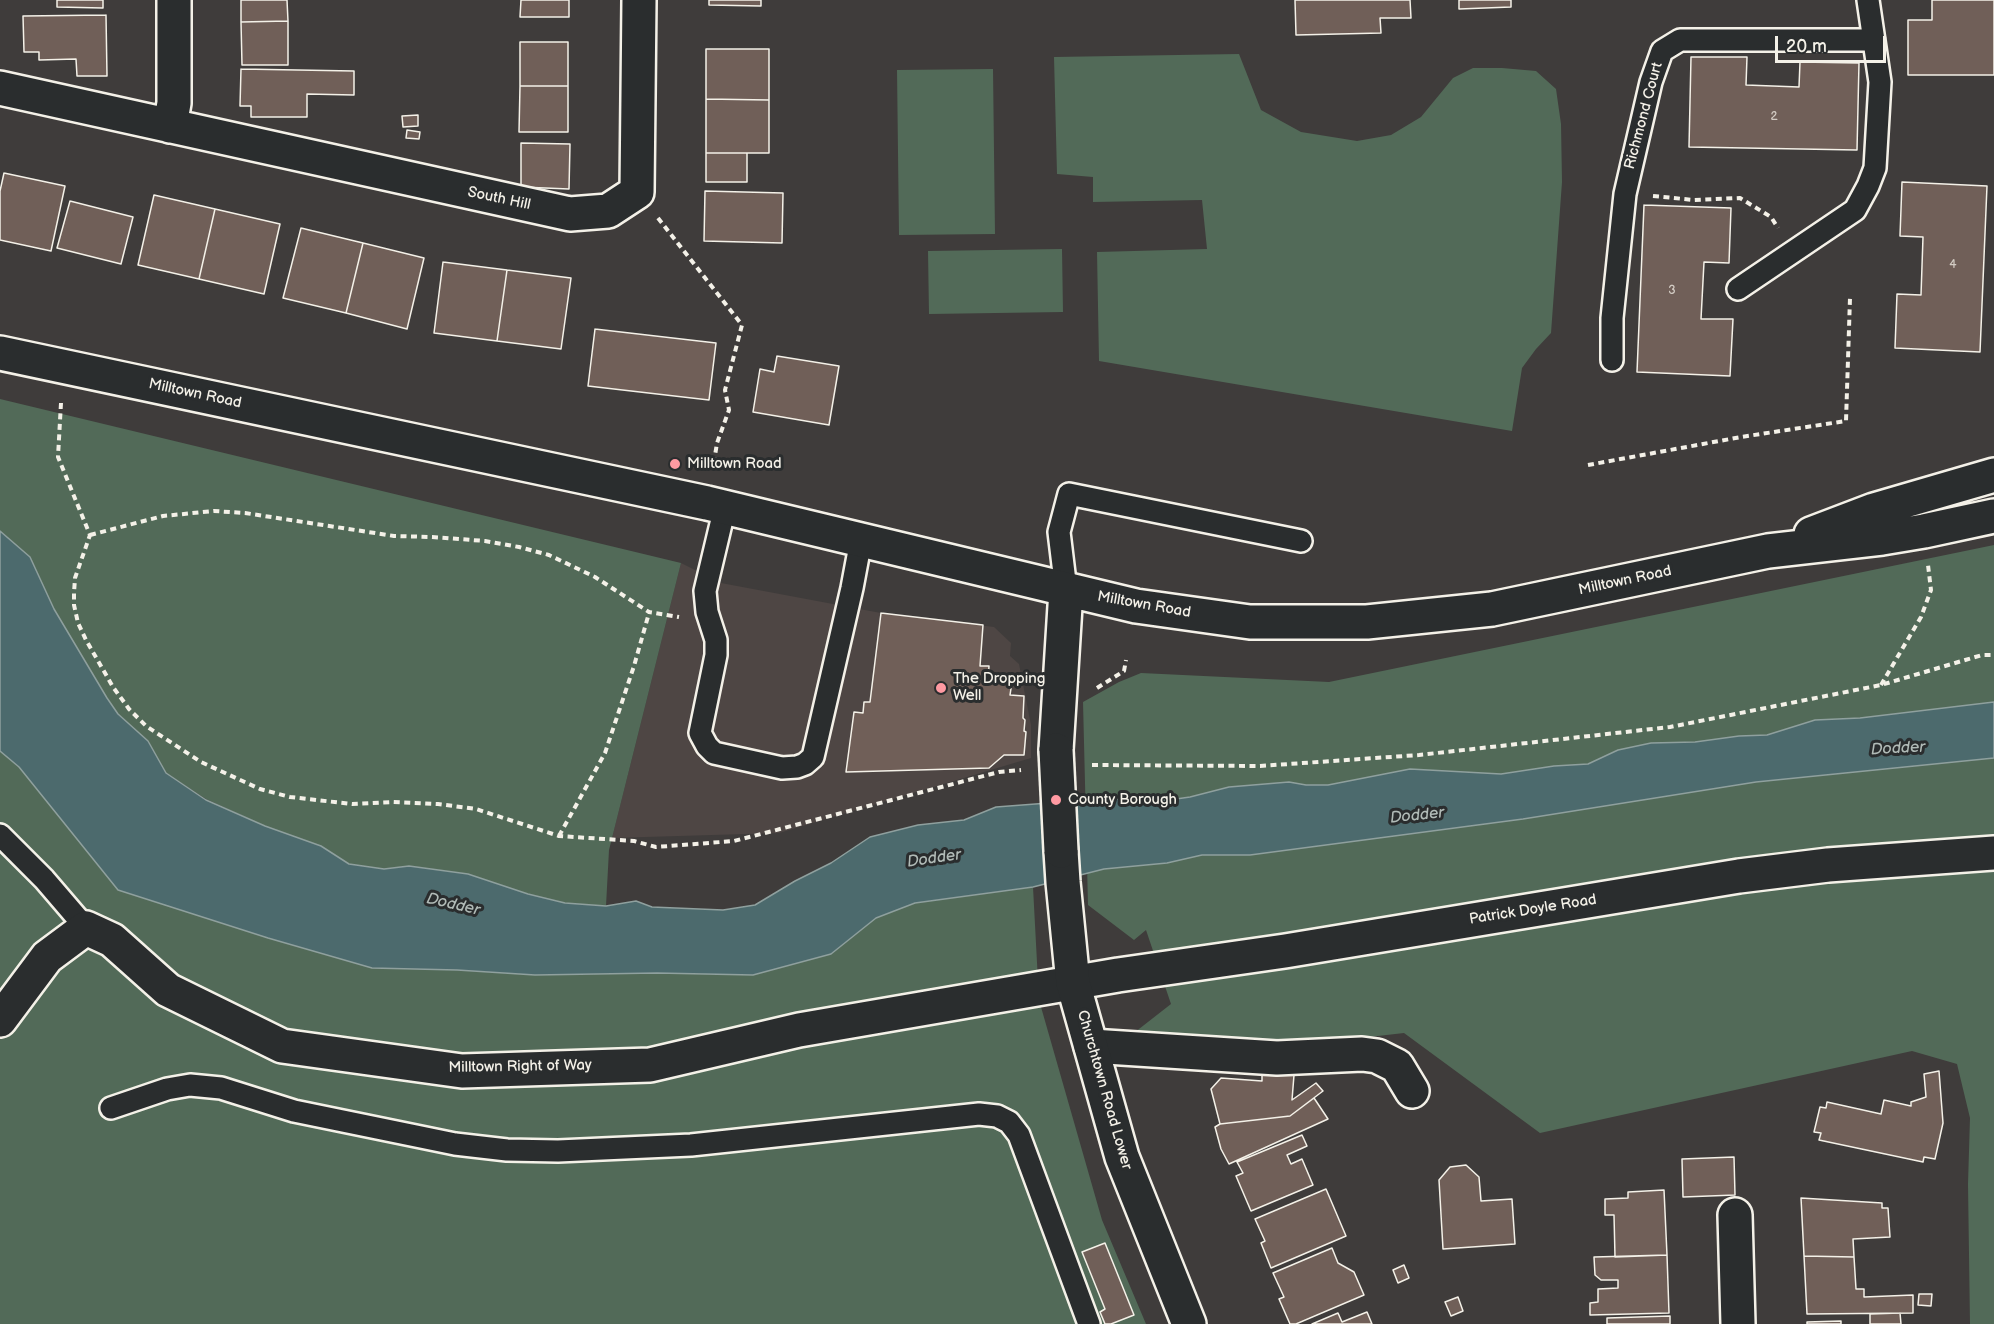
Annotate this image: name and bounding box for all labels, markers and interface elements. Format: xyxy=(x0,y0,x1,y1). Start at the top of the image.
scale bar xyxy=(1778,24,1889,62)
text: 20 m xyxy=(1786,36,1827,57)
street label: Richmond Court xyxy=(1621,61,1667,171)
house number: 2 xyxy=(1770,110,1778,124)
street label: South Hill xyxy=(466,184,532,214)
house number: 4 xyxy=(1949,258,1957,272)
house number: 3 xyxy=(1668,284,1676,298)
street label: Milltown Road xyxy=(147,375,243,413)
place label: Milltown Road xyxy=(687,455,782,473)
marker: Milltown Road xyxy=(668,457,682,471)
street label: Milltown Road xyxy=(1577,562,1673,600)
street label: Milltown Road xyxy=(1096,588,1192,622)
place label: The Dropping Well xyxy=(953,670,1045,705)
marker: The Dropping Well xyxy=(934,681,948,695)
water label: Dodder xyxy=(1870,738,1926,760)
place label: County Borough xyxy=(1068,791,1177,809)
marker: County Borough xyxy=(1049,793,1063,807)
water label: Dodder xyxy=(1389,804,1445,828)
water label: Dodder xyxy=(906,846,962,872)
water label: Dodder xyxy=(424,890,482,920)
street label: Patrick Doyle Road xyxy=(1468,891,1598,929)
street label: Churchtown Road Lower xyxy=(1073,1008,1135,1172)
street label: Milltown Right of Way xyxy=(448,1057,592,1077)

